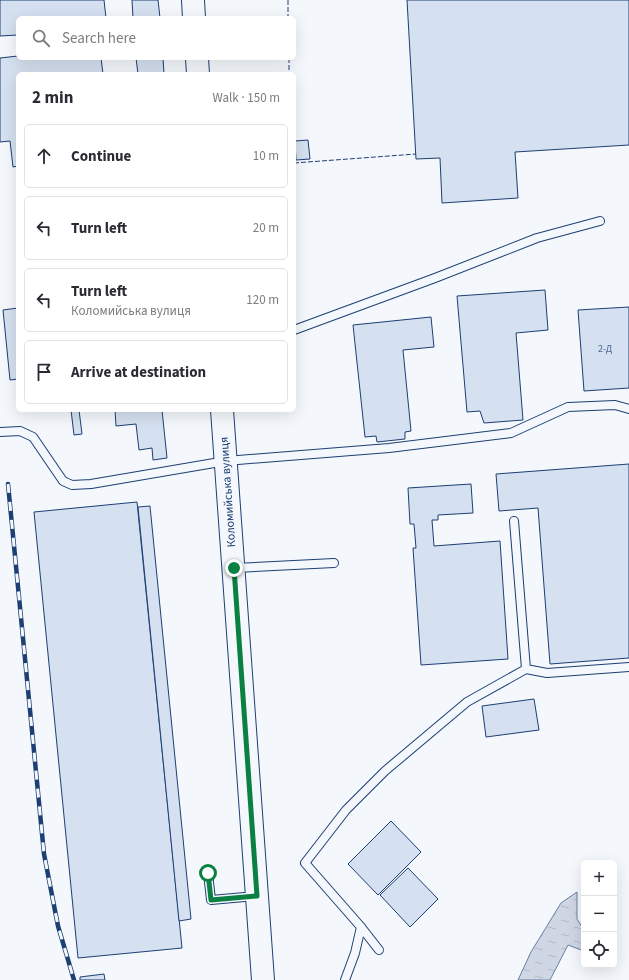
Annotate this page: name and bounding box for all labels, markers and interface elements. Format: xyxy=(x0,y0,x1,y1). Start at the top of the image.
search box xyxy=(16,16,296,60)
icon: search xyxy=(30,27,52,49)
text: Search here xyxy=(62,28,136,49)
text: 2 min xyxy=(32,86,73,110)
text: Walk · 150 m xyxy=(212,89,280,107)
icon: ahead xyxy=(33,145,55,167)
text: Continue xyxy=(71,146,131,167)
text: 10 m xyxy=(253,147,279,165)
icon: left xyxy=(33,217,55,239)
text: Turn left xyxy=(71,218,127,239)
text: 20 m xyxy=(253,219,279,237)
text: Turn left xyxy=(71,281,127,302)
icon: left xyxy=(33,289,55,311)
text: 120 m xyxy=(246,291,279,309)
text: Коломийська вулиця xyxy=(71,302,191,320)
house number: 2-Д xyxy=(598,342,613,356)
icon: arrive xyxy=(33,361,55,383)
text: Arrive at destination xyxy=(71,362,206,383)
street label: Коломийська вулиця xyxy=(216,436,240,548)
route end xyxy=(225,559,243,577)
map controls xyxy=(581,860,617,968)
button: + xyxy=(581,860,617,896)
route start xyxy=(199,864,217,882)
button: − xyxy=(581,896,617,932)
button: locate xyxy=(581,932,617,968)

